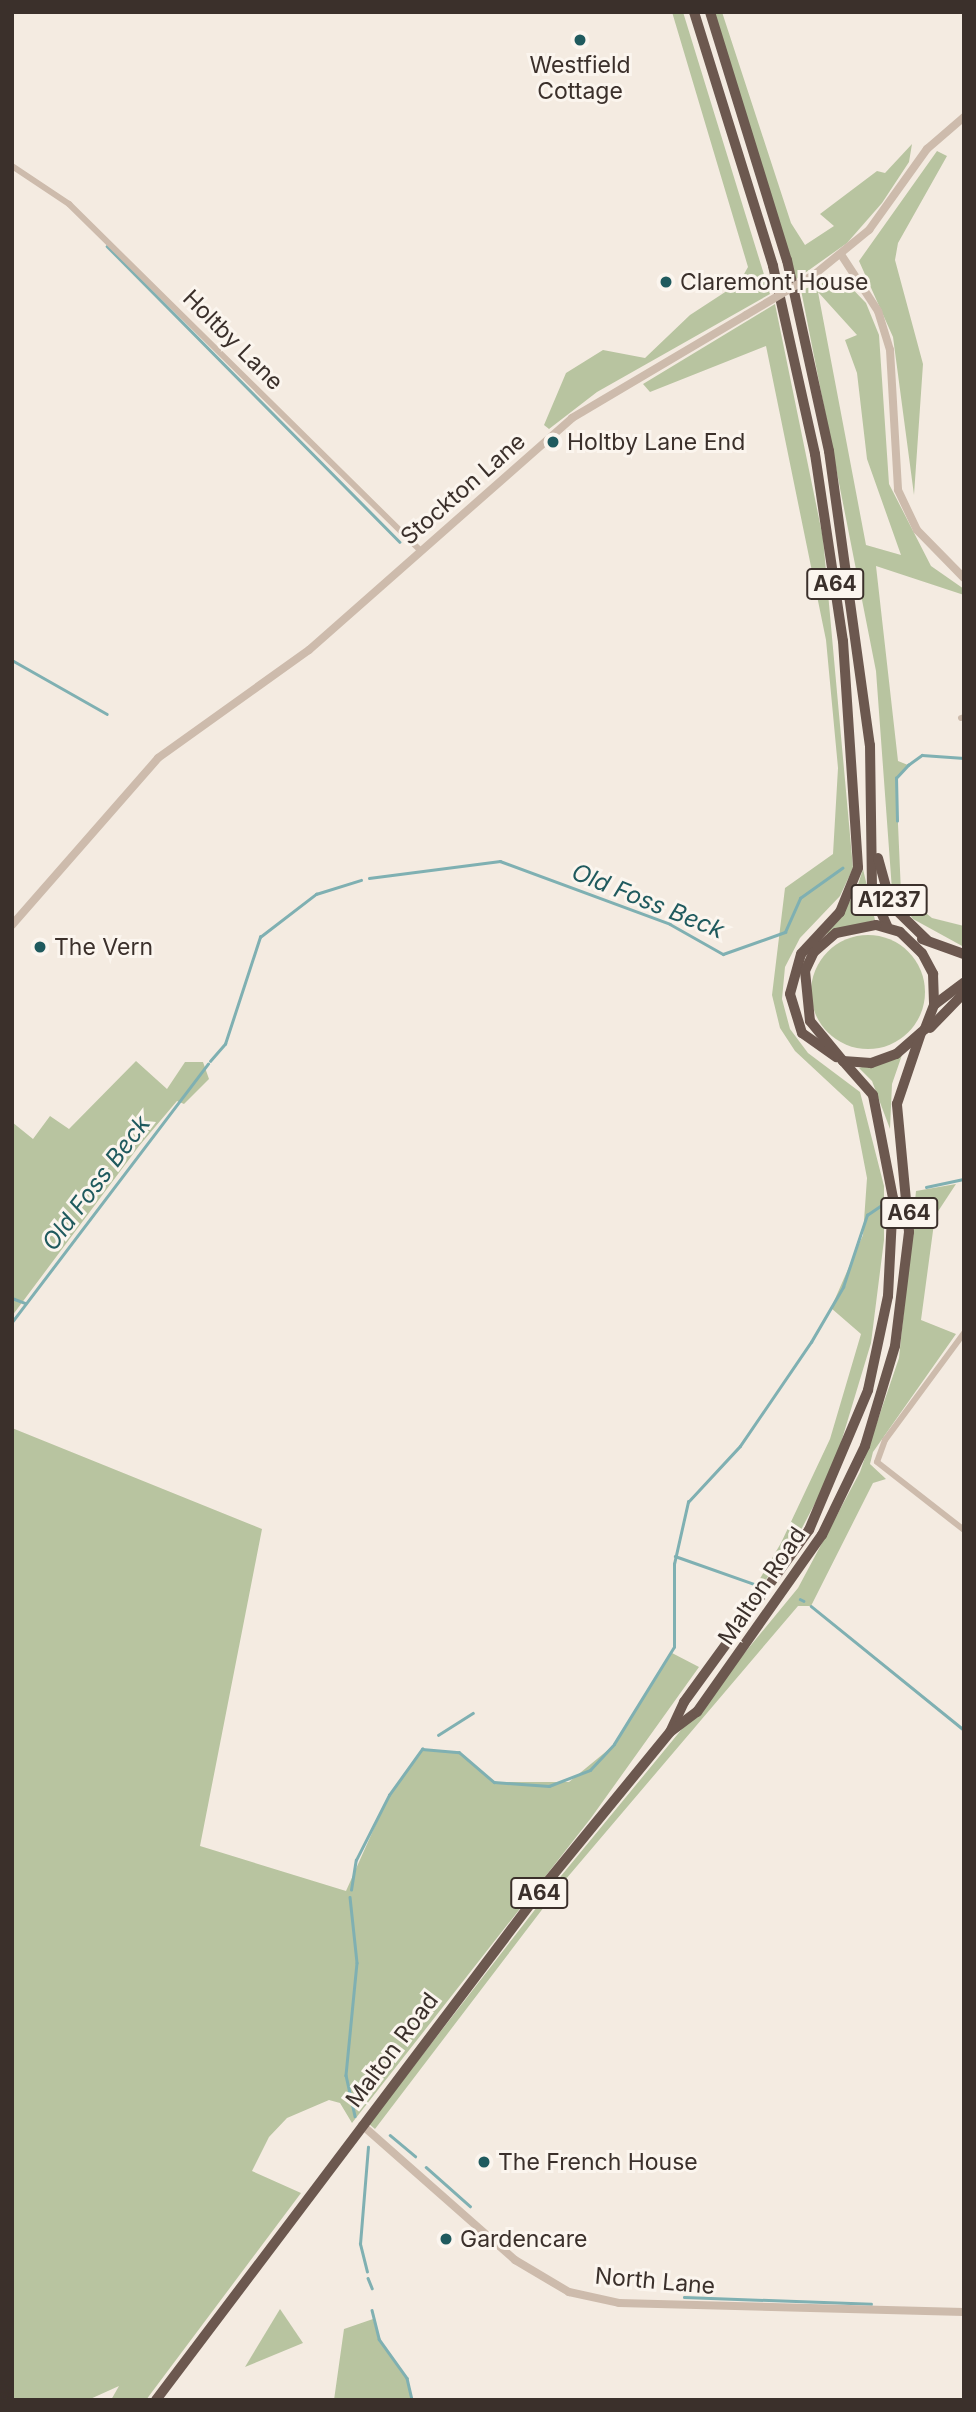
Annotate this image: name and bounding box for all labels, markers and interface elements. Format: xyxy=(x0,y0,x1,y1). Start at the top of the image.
marker: Westfield Cottage xyxy=(572,32,588,48)
place label: Westfield Cottage xyxy=(529,51,631,105)
place label: Claremont House xyxy=(680,268,869,296)
marker: Claremont House xyxy=(658,274,674,290)
street label: Holtby Lane xyxy=(177,284,289,396)
street label: Stockton Lane xyxy=(395,428,531,550)
place label: Holtby Lane End xyxy=(567,428,745,456)
marker: Holtby Lane End xyxy=(545,434,561,450)
road number: A64 xyxy=(805,566,865,602)
water label: Old Foss Beck xyxy=(568,857,728,945)
road number: A1237 xyxy=(850,883,928,918)
place label: The Vern xyxy=(54,933,153,961)
marker: The Vern xyxy=(32,939,48,955)
water label: Old Foss Beck xyxy=(36,1110,156,1256)
road number: A64 xyxy=(879,1196,939,1230)
street label: Malton Road xyxy=(712,1522,812,1650)
road number: A64 xyxy=(509,1876,569,1910)
street label: Malton Road xyxy=(340,1987,444,2113)
place label: The French House xyxy=(498,2148,698,2176)
marker: The French House xyxy=(476,2154,492,2170)
place label: Gardencare xyxy=(460,2225,587,2253)
marker: Gardencare xyxy=(438,2231,454,2247)
street label: North Lane xyxy=(594,2262,716,2300)

